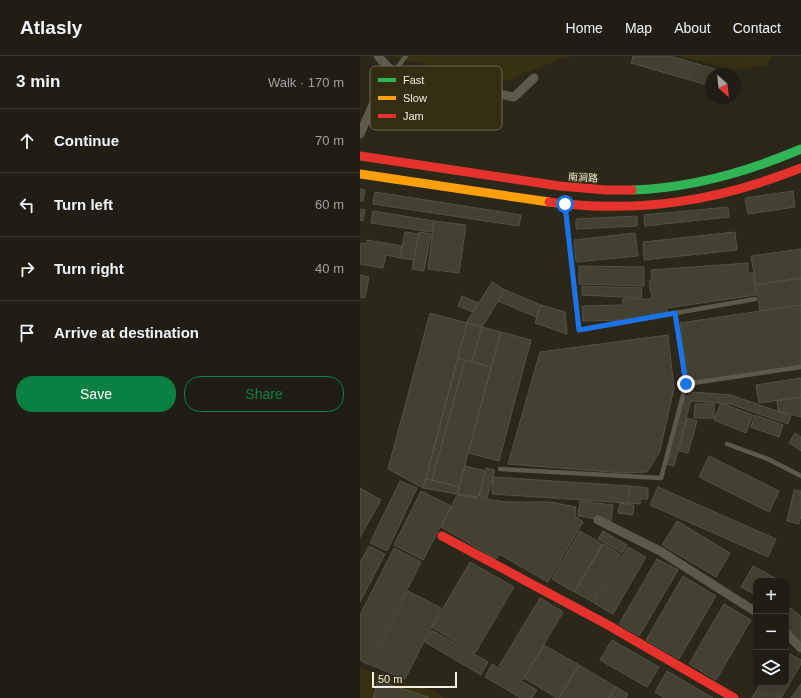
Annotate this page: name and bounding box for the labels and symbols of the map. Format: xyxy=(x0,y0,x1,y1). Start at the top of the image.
legend xyxy=(370,66,502,130)
north arrow xyxy=(705,68,741,104)
text: Fast xyxy=(403,74,424,86)
text: Slow xyxy=(403,92,427,104)
text: Jam xyxy=(403,110,424,122)
street label: 南涧路 xyxy=(568,171,598,184)
route start xyxy=(556,195,574,213)
route end xyxy=(677,375,695,393)
scale bar xyxy=(372,670,457,689)

